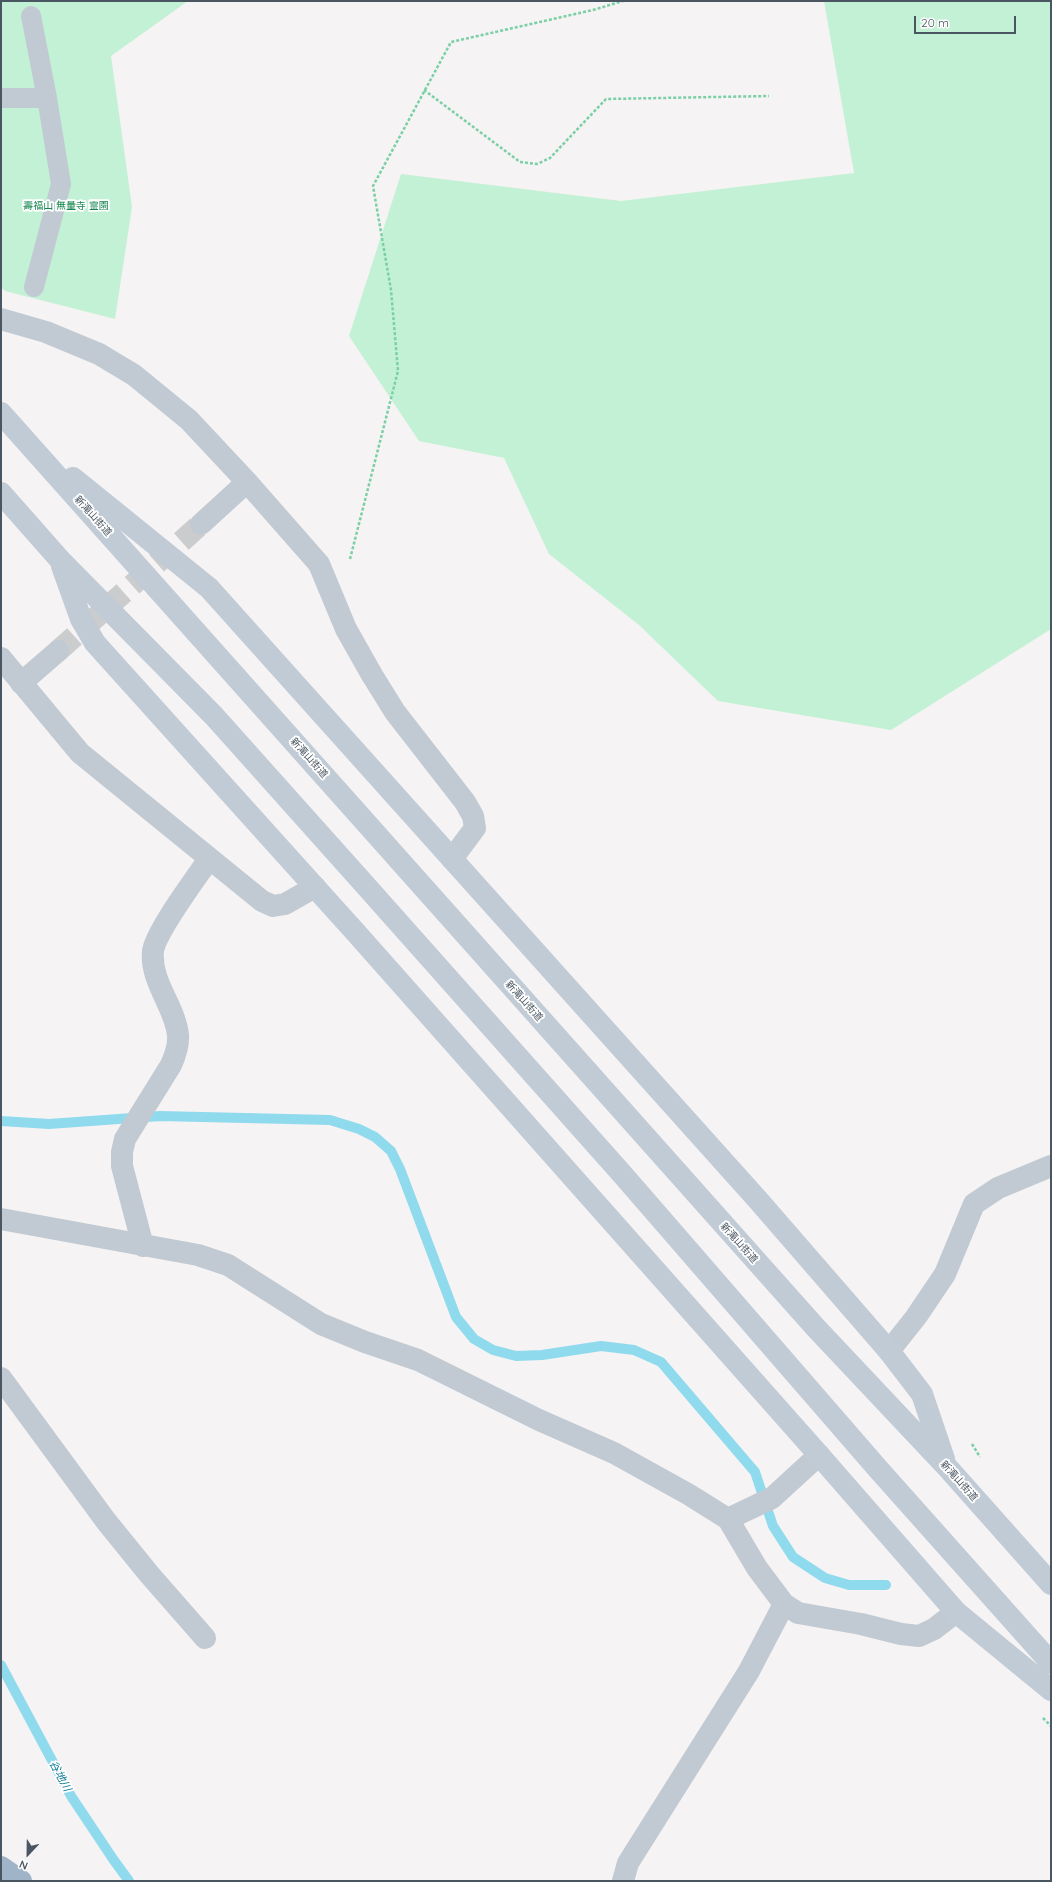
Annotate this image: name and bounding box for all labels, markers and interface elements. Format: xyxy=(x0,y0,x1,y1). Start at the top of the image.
scale bar xyxy=(916,8,1018,34)
text: 20 m xyxy=(921,15,949,30)
park label: 壽福山 無量寺 霊園 xyxy=(23,200,109,212)
street label: 新滝山街道 xyxy=(72,493,114,539)
street label: 新滝山街道 xyxy=(288,735,330,781)
street label: 新滝山街道 xyxy=(503,978,545,1024)
street label: 新滝山街道 xyxy=(718,1220,760,1266)
street label: 新滝山街道 xyxy=(938,1458,980,1504)
water label: 谷地川 xyxy=(46,1758,74,1794)
north arrow xyxy=(8,1834,48,1874)
text: N xyxy=(17,1857,30,1873)

